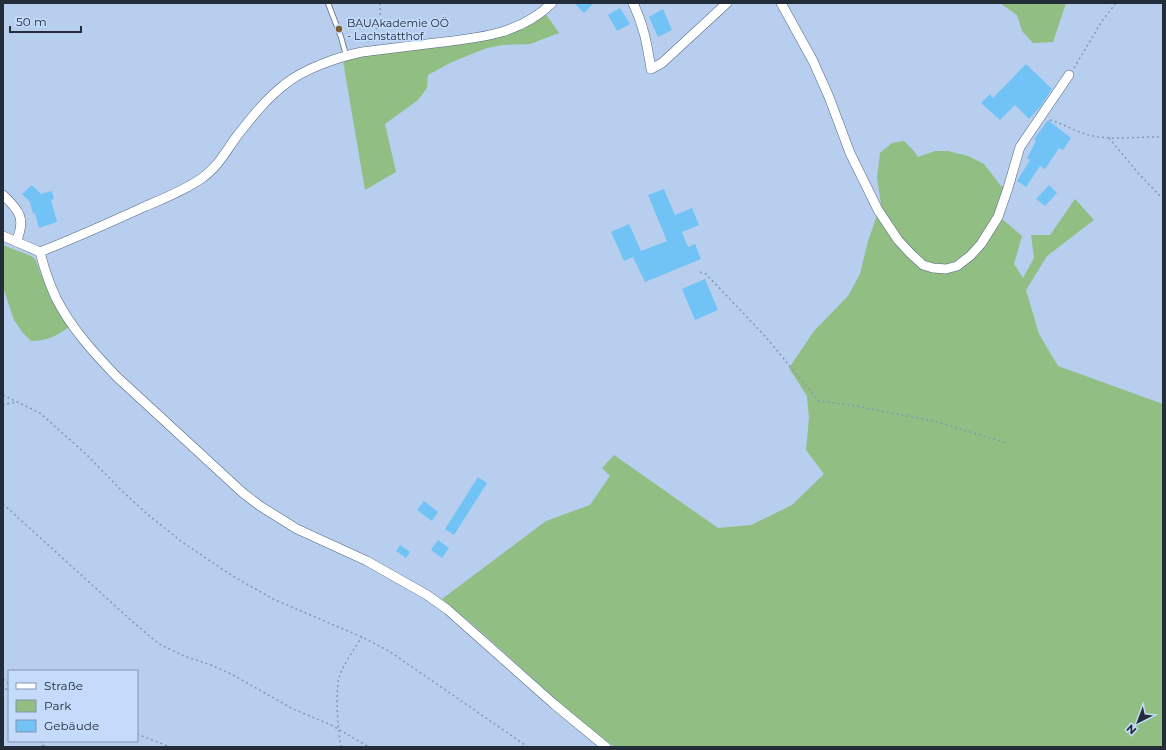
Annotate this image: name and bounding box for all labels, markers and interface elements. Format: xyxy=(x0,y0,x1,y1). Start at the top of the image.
scale bar xyxy=(10,8,81,34)
text: 50 m xyxy=(16,14,47,29)
place label: BAUAkademie OÖ - Lachstatthof xyxy=(347,16,449,43)
marker: BAUAkademie OÖ - Lachstatthof xyxy=(334,24,344,34)
legend xyxy=(8,670,138,742)
text: Straße xyxy=(44,678,83,693)
text: Park xyxy=(44,698,72,713)
north arrow xyxy=(1118,702,1158,742)
text: Gebäude xyxy=(44,718,99,733)
text: N xyxy=(1123,721,1139,738)

